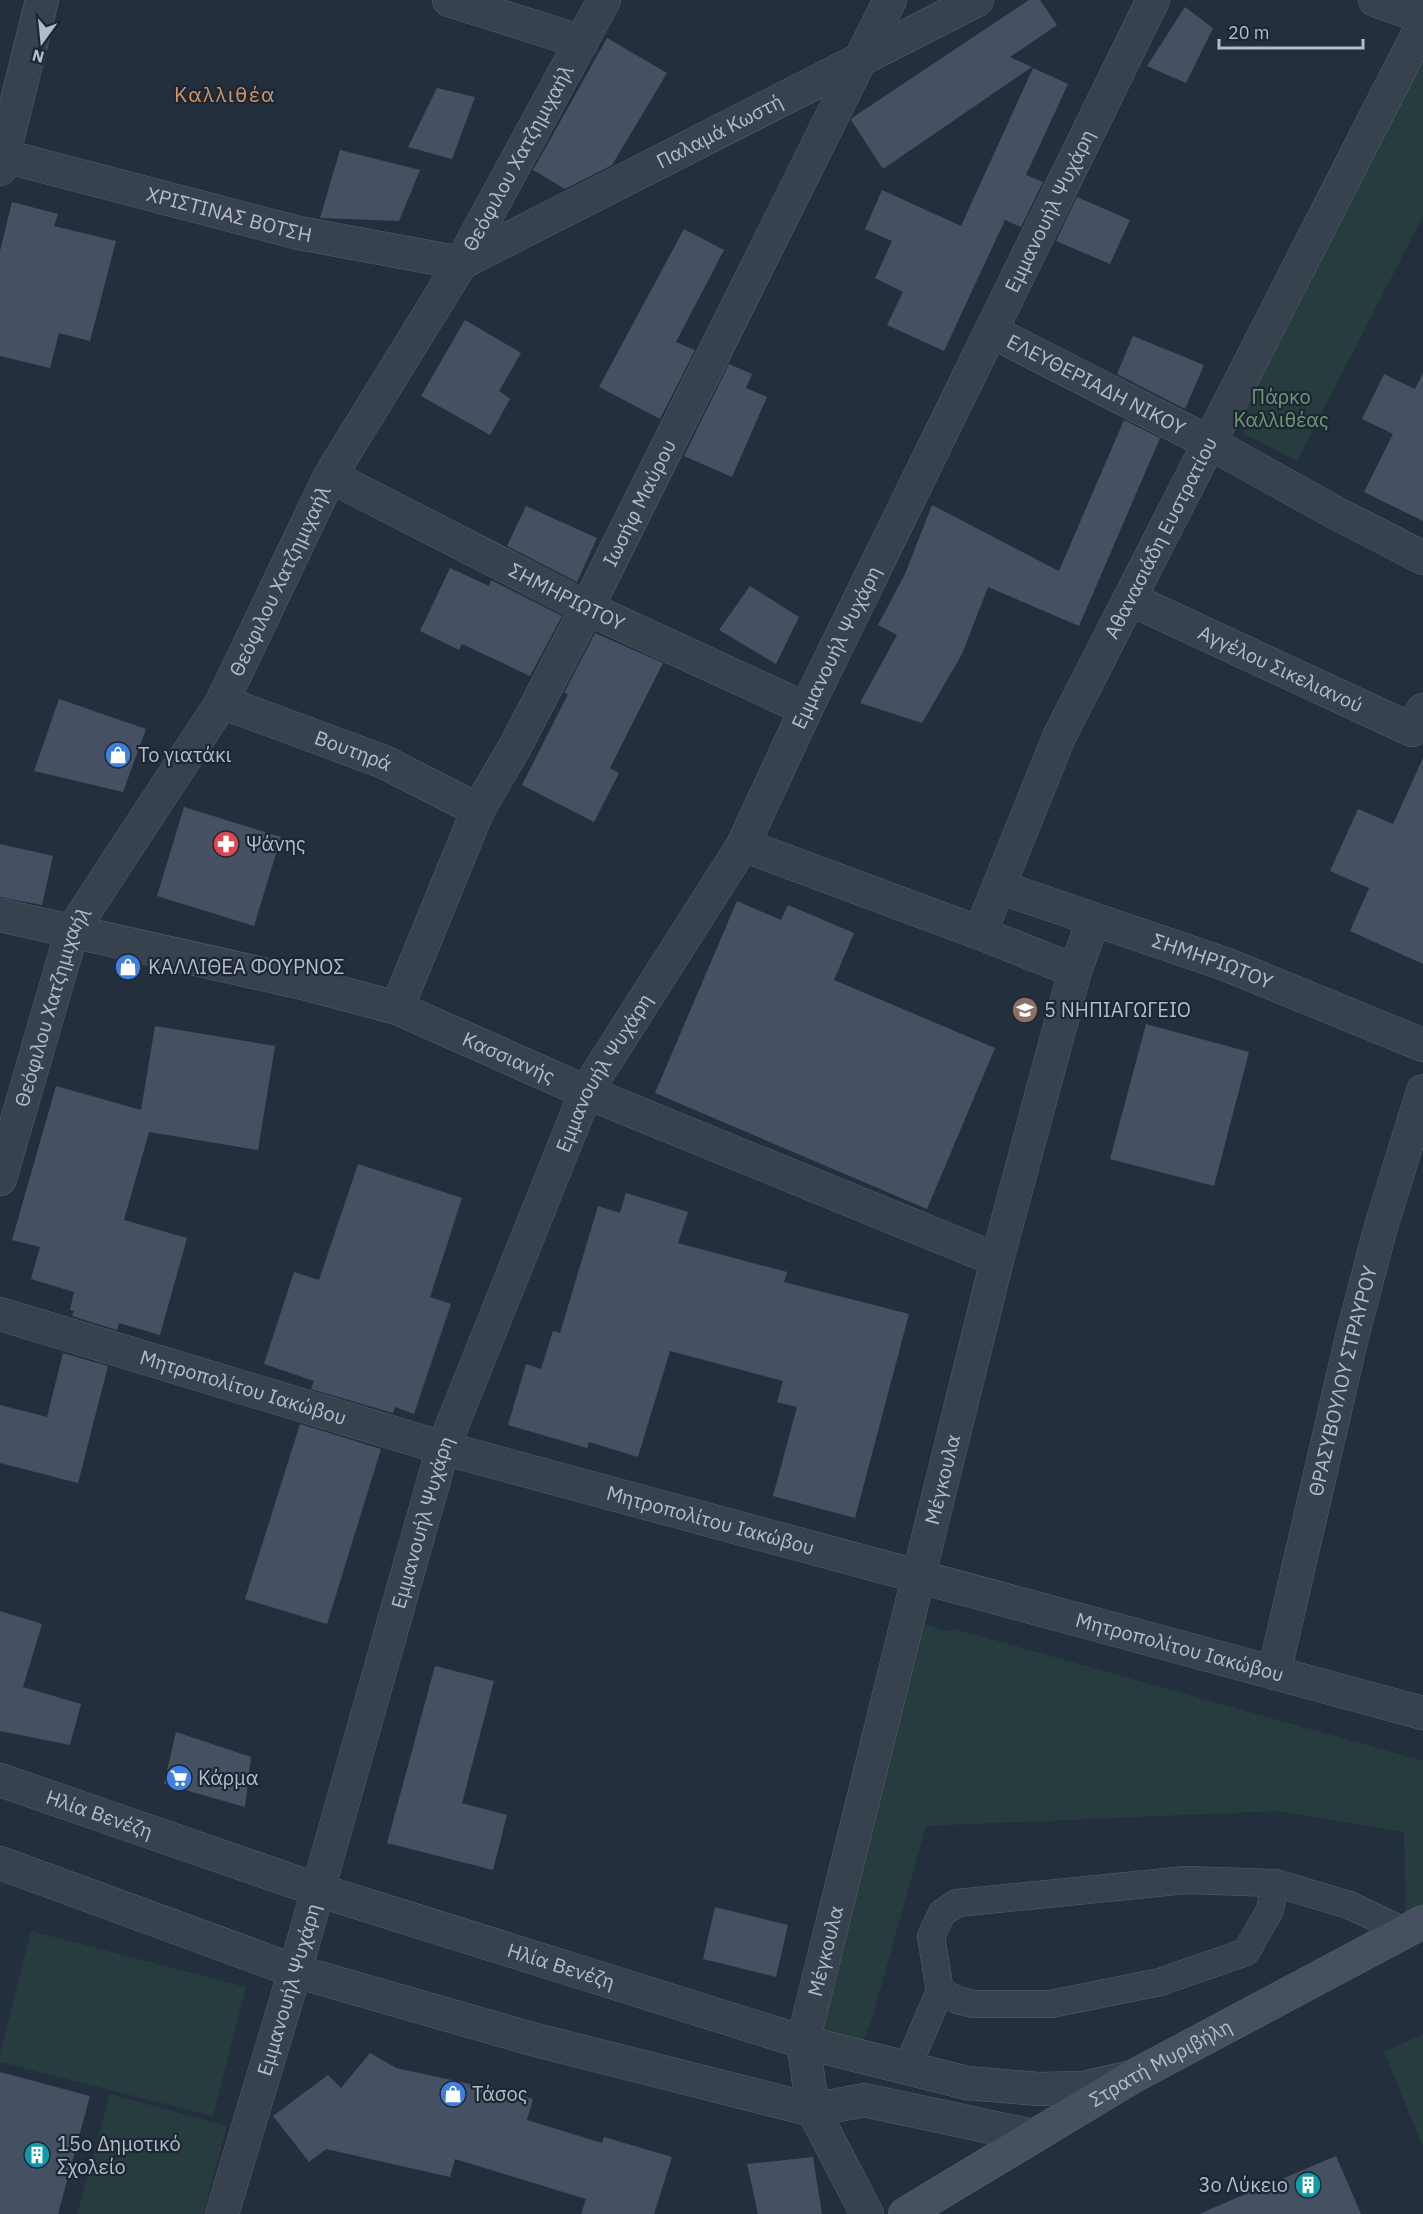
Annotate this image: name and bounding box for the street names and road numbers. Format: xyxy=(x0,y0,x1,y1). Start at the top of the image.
street label: Θεόφιλου Χατζημιχαήλ xyxy=(456,59,580,256)
street label: Παλαμά Κωστή xyxy=(651,87,787,174)
street label: Εμμανουήλ Ψυχάρη xyxy=(998,125,1101,297)
street label: ΧΡΙΣΤΙΝΑΣ ΒΟΤΣΗ xyxy=(144,180,314,248)
street label: ΕΛΕΥΘΕΡΙΑΔΗ ΝΙΚΟΥ xyxy=(1002,327,1190,441)
street label: Αθανασιάδη Ευστρατίου xyxy=(1097,432,1223,643)
street label: Ιωσήφ Μαύρου xyxy=(596,434,682,571)
street label: Θεόφιλου Χατζημιχαήλ xyxy=(222,480,337,681)
street label: ΣΗΜΗΡΙΩΤΟΥ xyxy=(504,556,630,637)
street label: Εμμανουήλ Ψυχάρη xyxy=(785,561,887,733)
street label: Αγγέλου Σικελιανού xyxy=(1194,619,1368,718)
street label: Βουτηρά xyxy=(311,723,397,777)
street label: Θεόφιλου Χατζημιχαήλ xyxy=(8,901,98,1110)
street label: ΣΗΜΗΡΙΩΤΟΥ xyxy=(1149,926,1277,995)
street label: Εμμανουήλ Ψυχάρη xyxy=(549,988,658,1156)
street label: Κασσιανής xyxy=(458,1025,559,1090)
street label: ΘΡΑΣΥΒΟΥΛΟΥ ΣΤΡΑΥΡΟΥ xyxy=(1301,1262,1383,1499)
street label: Μητροπολίτου Ιακώβου xyxy=(137,1343,350,1431)
street label: Μέγκουλα xyxy=(918,1431,966,1527)
street label: Εμμανουήλ Ψυχάρη xyxy=(384,1432,460,1612)
street label: Μητροπολίτου Ιακώβου xyxy=(604,1479,818,1561)
street label: Μητροπολίτου Ιακώβου xyxy=(1073,1606,1287,1688)
street label: Ηλία Βενέζη xyxy=(42,1783,156,1845)
street label: Εμμανουήλ Ψυχάρη xyxy=(250,1900,326,2079)
street label: Μέγκουλα xyxy=(801,1903,849,1999)
street label: Ηλία Βενέζη xyxy=(504,1936,618,1995)
street label: Στρατή Μυριβήλη xyxy=(1084,2012,1236,2113)

